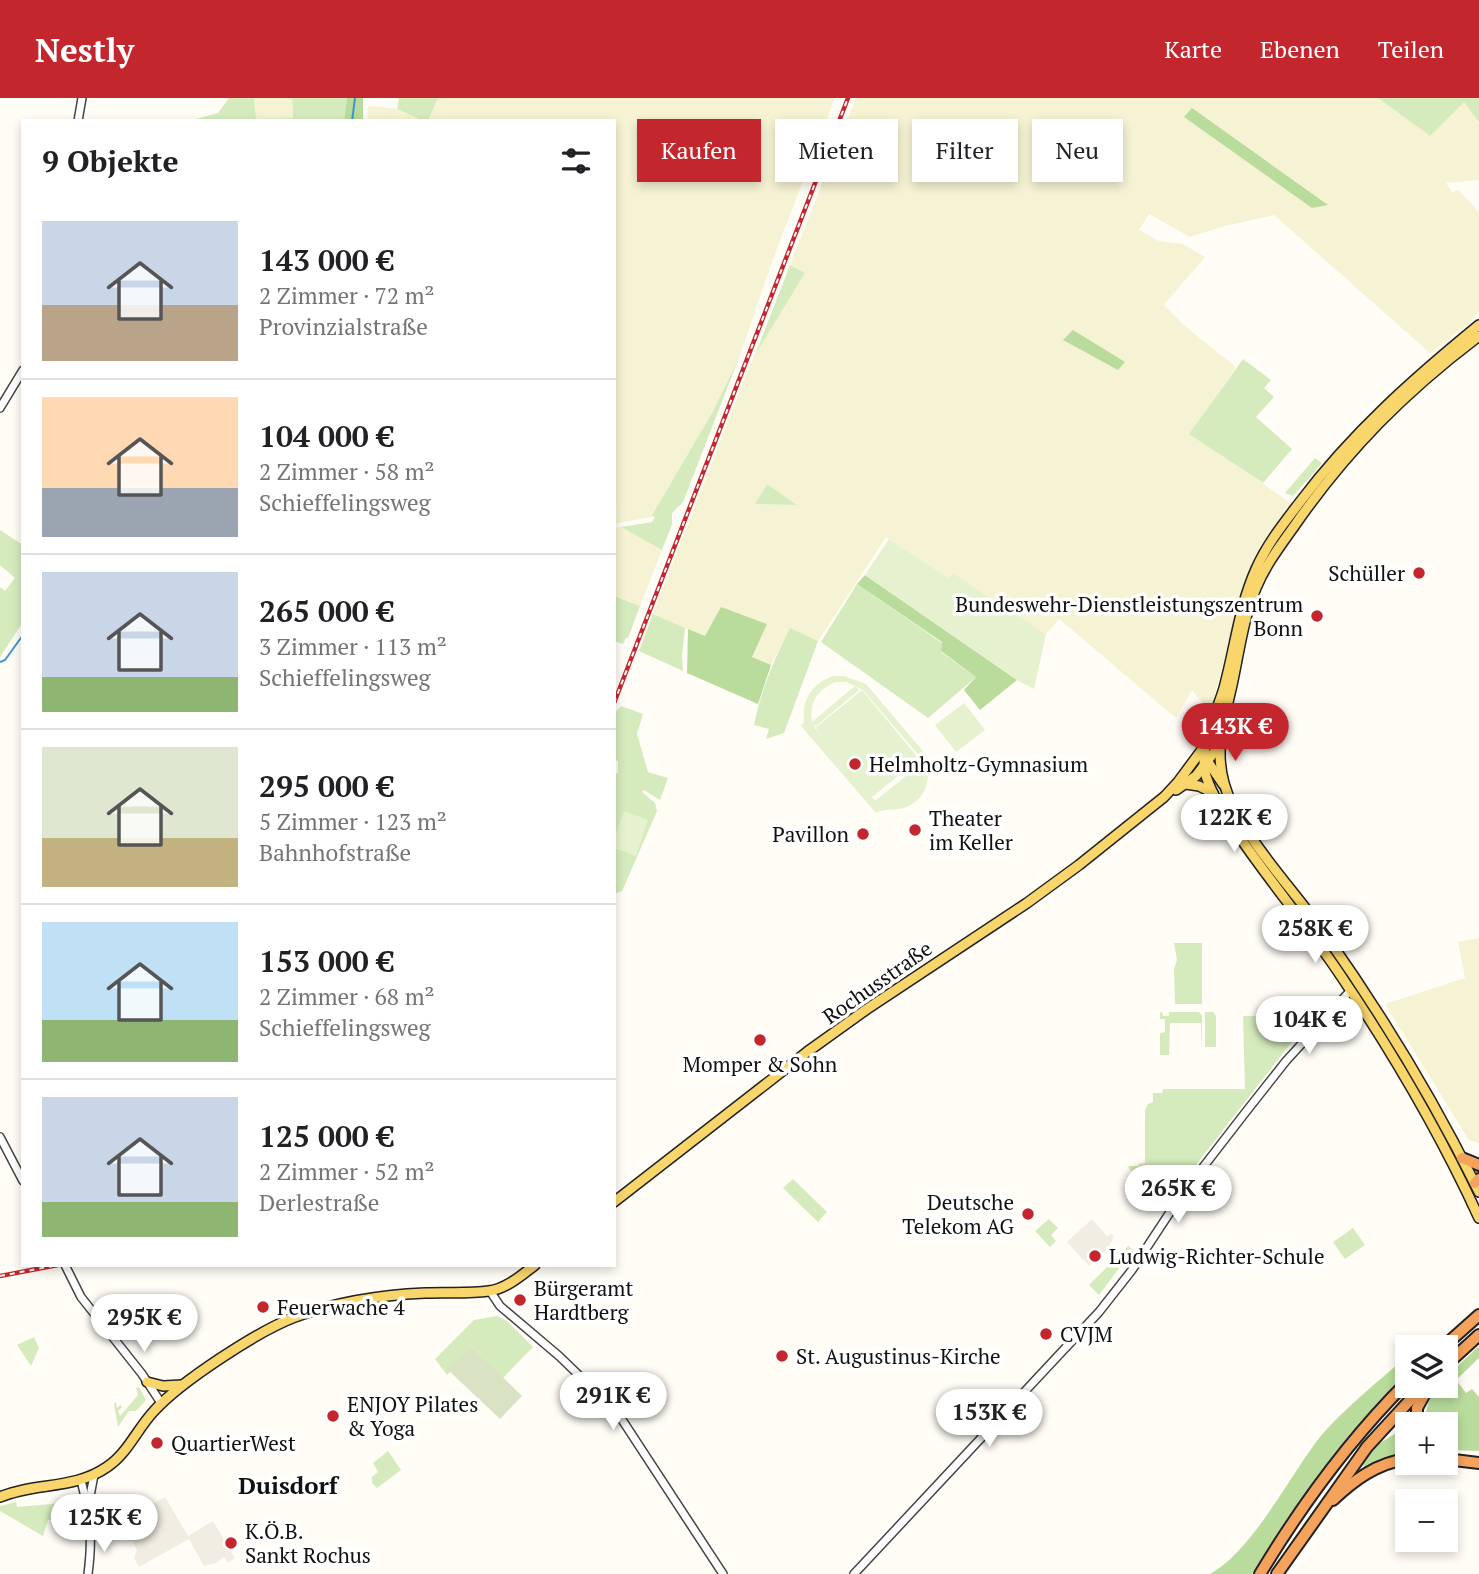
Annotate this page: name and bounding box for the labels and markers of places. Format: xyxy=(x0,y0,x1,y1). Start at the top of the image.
place label: Schüller xyxy=(1328,559,1405,587)
marker: Schüller xyxy=(1411,565,1427,581)
place label: Bundeswehr-Dienstleistungszentrum Bonn xyxy=(955,590,1304,642)
marker: Bundeswehr-Dienstleistungszentrum Bonn xyxy=(1309,608,1325,624)
pin: 143K € xyxy=(1178,704,1292,763)
place label: Helmholtz-Gymnasium xyxy=(869,750,1088,778)
marker: Helmholtz-Gymnasium xyxy=(847,756,863,772)
pin: 122K € xyxy=(1177,794,1291,854)
place label: Theater im Keller xyxy=(929,804,1013,856)
place label: Pavillon xyxy=(772,820,850,848)
marker: Theater im Keller xyxy=(907,822,923,838)
marker: Pavillon xyxy=(855,826,871,842)
pin: 258K € xyxy=(1258,906,1372,965)
pin: 104K € xyxy=(1252,996,1366,1056)
marker: Momper & Sohn xyxy=(752,1032,768,1048)
place label: Momper & Sohn xyxy=(683,1050,838,1078)
pin: 265K € xyxy=(1121,1166,1235,1225)
place label: Deutsche Telekom AG xyxy=(902,1188,1015,1240)
marker: Deutsche Telekom AG xyxy=(1020,1206,1036,1222)
place label: Ludwig-Richter-Schule xyxy=(1109,1242,1324,1270)
marker: Ludwig-Richter-Schule xyxy=(1087,1248,1103,1264)
place label: Bürgeramt Hardtberg xyxy=(534,1274,633,1326)
marker: Bürgeramt Hardtberg xyxy=(512,1292,528,1308)
place label: Feuerwache 4 xyxy=(277,1293,406,1321)
pin: 295K € xyxy=(87,1294,201,1354)
marker: Feuerwache 4 xyxy=(255,1299,271,1315)
place label: CVJM xyxy=(1060,1320,1113,1348)
marker: CVJM xyxy=(1038,1326,1054,1342)
place label: St. Augustinus-Kirche xyxy=(796,1342,1001,1370)
marker: St. Augustinus-Kirche xyxy=(774,1348,790,1364)
pin: 291K € xyxy=(556,1372,670,1432)
place label: ENJOY Pilates & Yoga xyxy=(347,1390,478,1442)
pin: 153K € xyxy=(932,1390,1046,1449)
marker: ENJOY Pilates & Yoga xyxy=(325,1408,341,1424)
place label: QuartierWest xyxy=(171,1429,296,1457)
marker: QuartierWest xyxy=(149,1435,165,1451)
pin: 125K € xyxy=(47,1494,161,1554)
place label: K.Ö.B. Sankt Rochus xyxy=(245,1517,371,1569)
marker: K.Ö.B. Sankt Rochus xyxy=(223,1535,239,1551)

